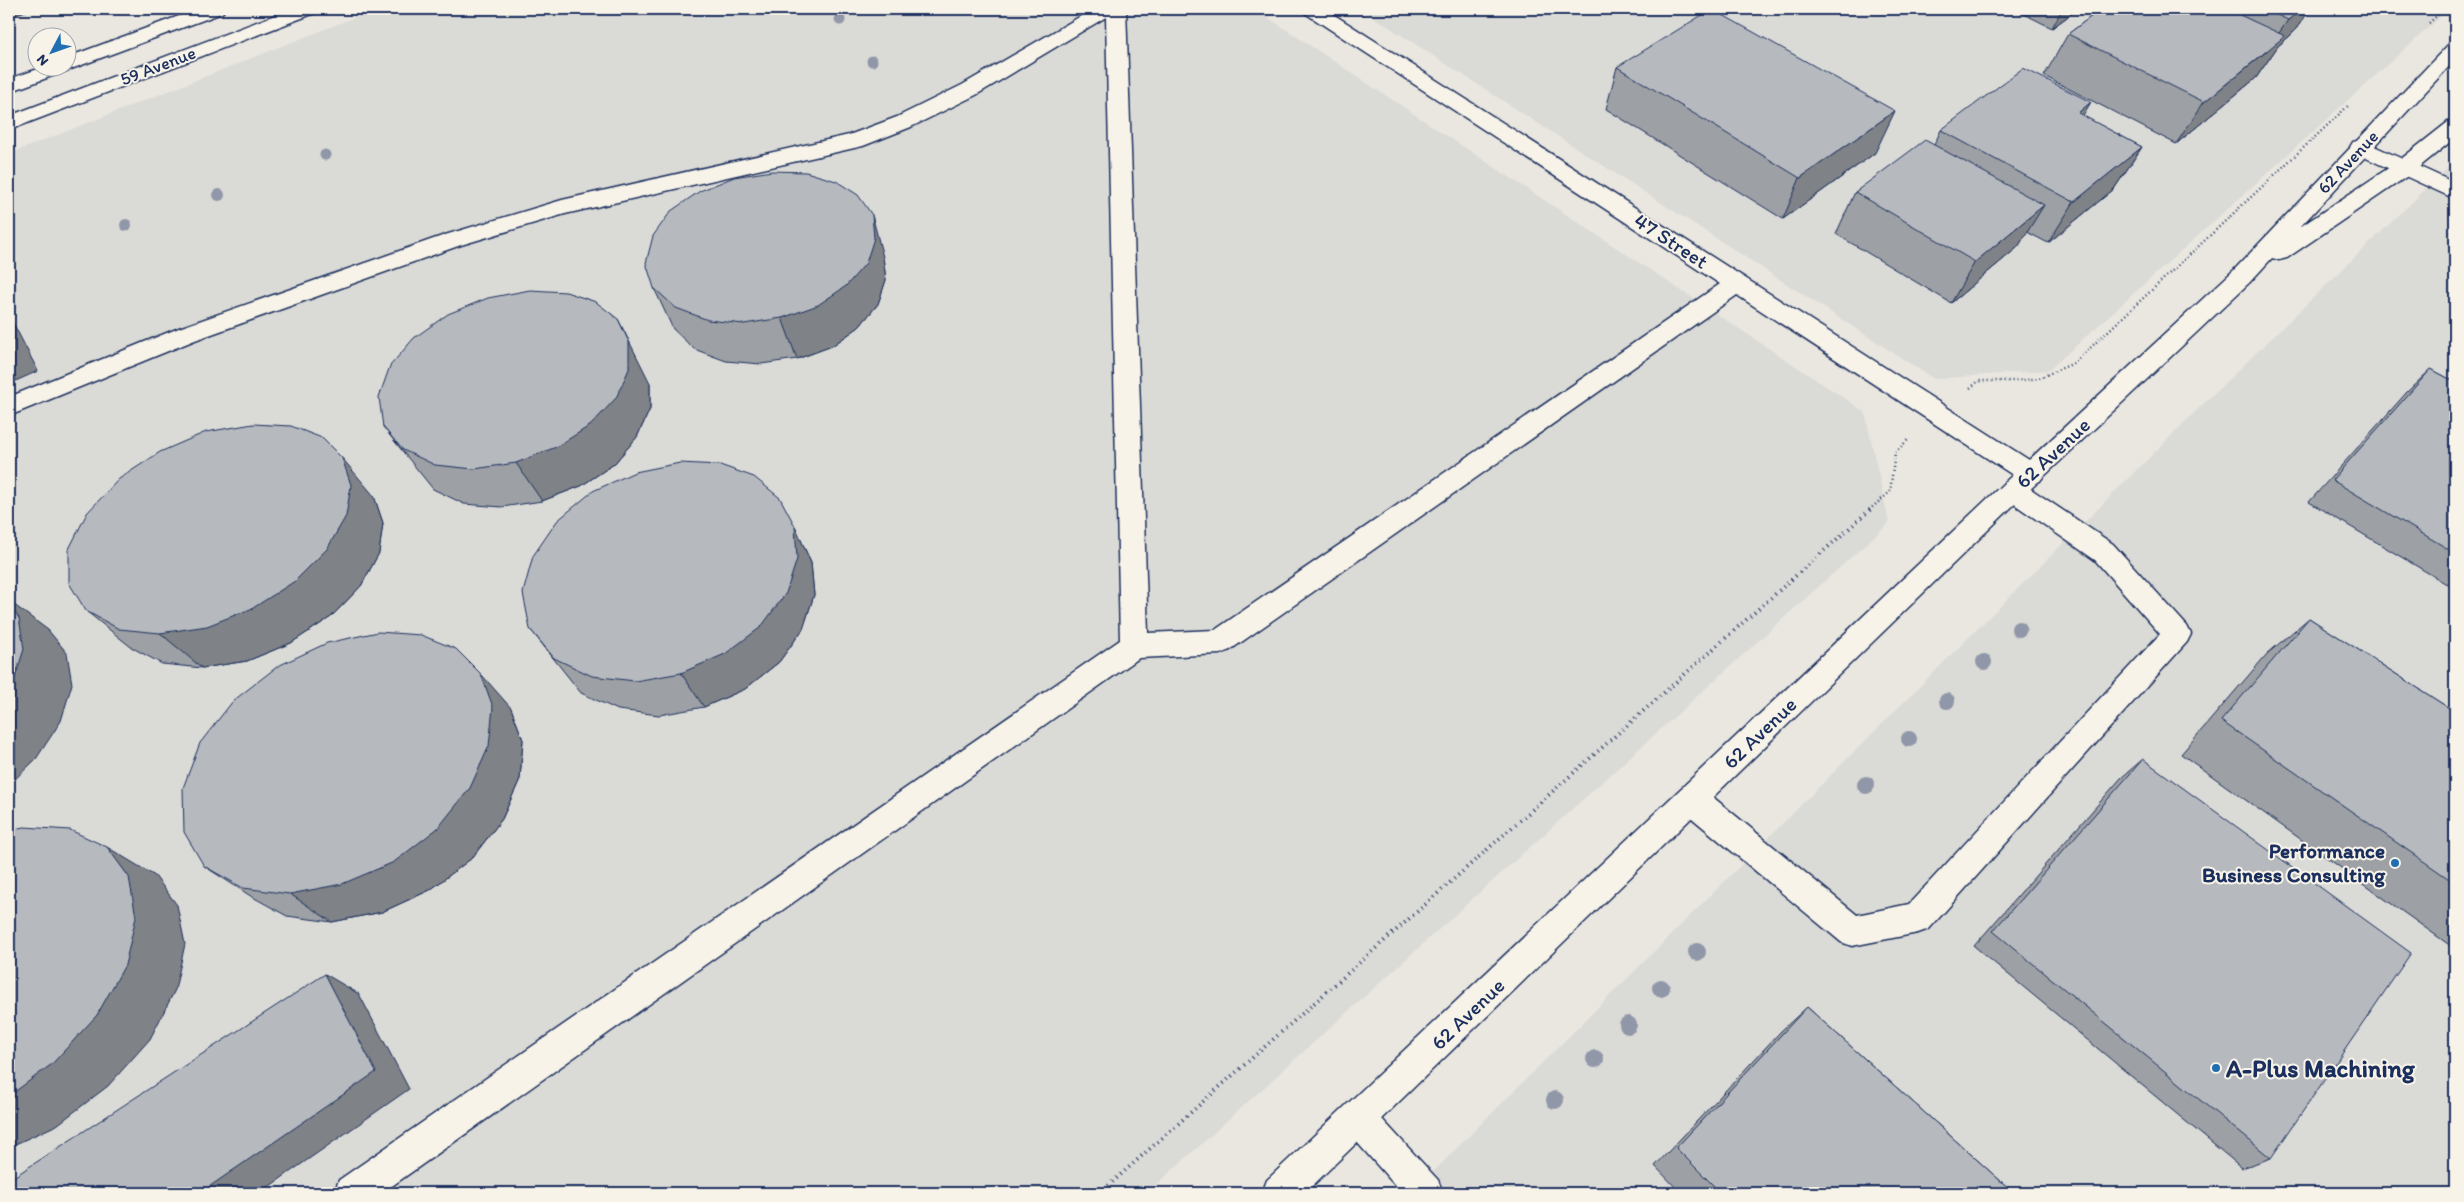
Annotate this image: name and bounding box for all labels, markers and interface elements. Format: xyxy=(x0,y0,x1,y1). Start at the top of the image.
north arrow xyxy=(28,28,78,78)
street label: 59 Avenue xyxy=(117,42,199,90)
text: N xyxy=(33,51,52,69)
street label: 62 Avenue xyxy=(2313,125,2383,199)
street label: 47 Street xyxy=(1630,207,1713,274)
street label: 62 Avenue xyxy=(2010,412,2095,493)
street label: 62 Avenue xyxy=(1718,692,1802,774)
place label: Performance Business Consulting xyxy=(2202,838,2386,888)
marker: Performance Business Consulting xyxy=(2389,857,2401,869)
street label: 62 Avenue xyxy=(1426,973,1510,1055)
place label: A-Plus Machining xyxy=(2225,1053,2416,1084)
marker: A-Plus Machining xyxy=(2210,1062,2222,1074)

